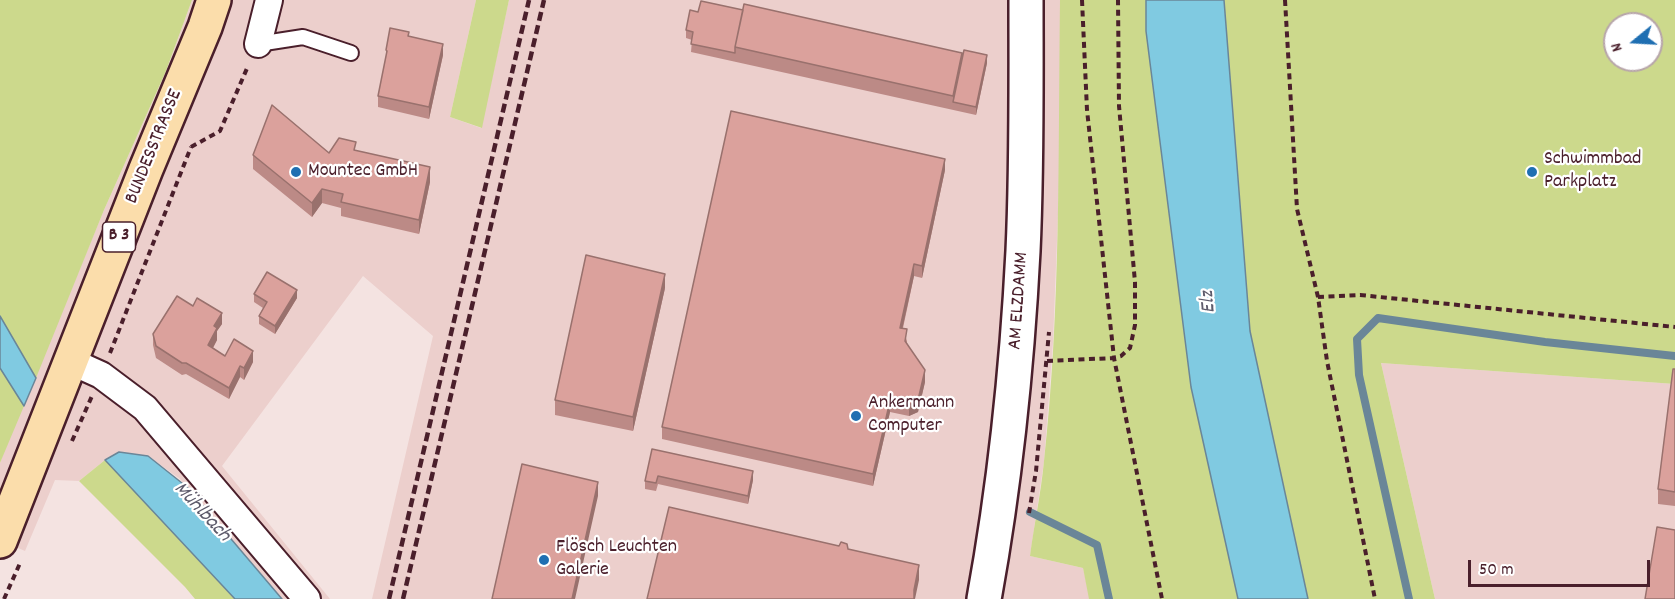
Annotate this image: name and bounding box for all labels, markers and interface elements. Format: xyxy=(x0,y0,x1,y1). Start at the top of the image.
north arrow xyxy=(1603,12,1663,72)
text: N xyxy=(1605,40,1629,54)
street label: BUNDESSTRASSE xyxy=(121,86,189,208)
place label: Schwimmbad Parkplatz xyxy=(1544,148,1641,195)
place label: Mountec GmbH xyxy=(308,160,418,184)
marker: Mountec GmbH xyxy=(289,165,303,179)
marker: Schwimmbad Parkplatz xyxy=(1525,165,1539,179)
road number: B 3 xyxy=(102,222,136,252)
street label: AM ELZDAMM xyxy=(1005,251,1035,351)
water label: Elz xyxy=(1196,290,1224,314)
place label: Ankermann Computer xyxy=(868,392,954,439)
marker: Ankermann Computer xyxy=(849,409,863,423)
water label: Mühlbach xyxy=(167,478,235,548)
place label: Flösch Leuchten Galerie xyxy=(556,536,677,583)
scale bar xyxy=(1471,548,1652,586)
marker: Flösch Leuchten Galerie xyxy=(537,553,551,567)
text: 50 m xyxy=(1479,558,1514,583)

